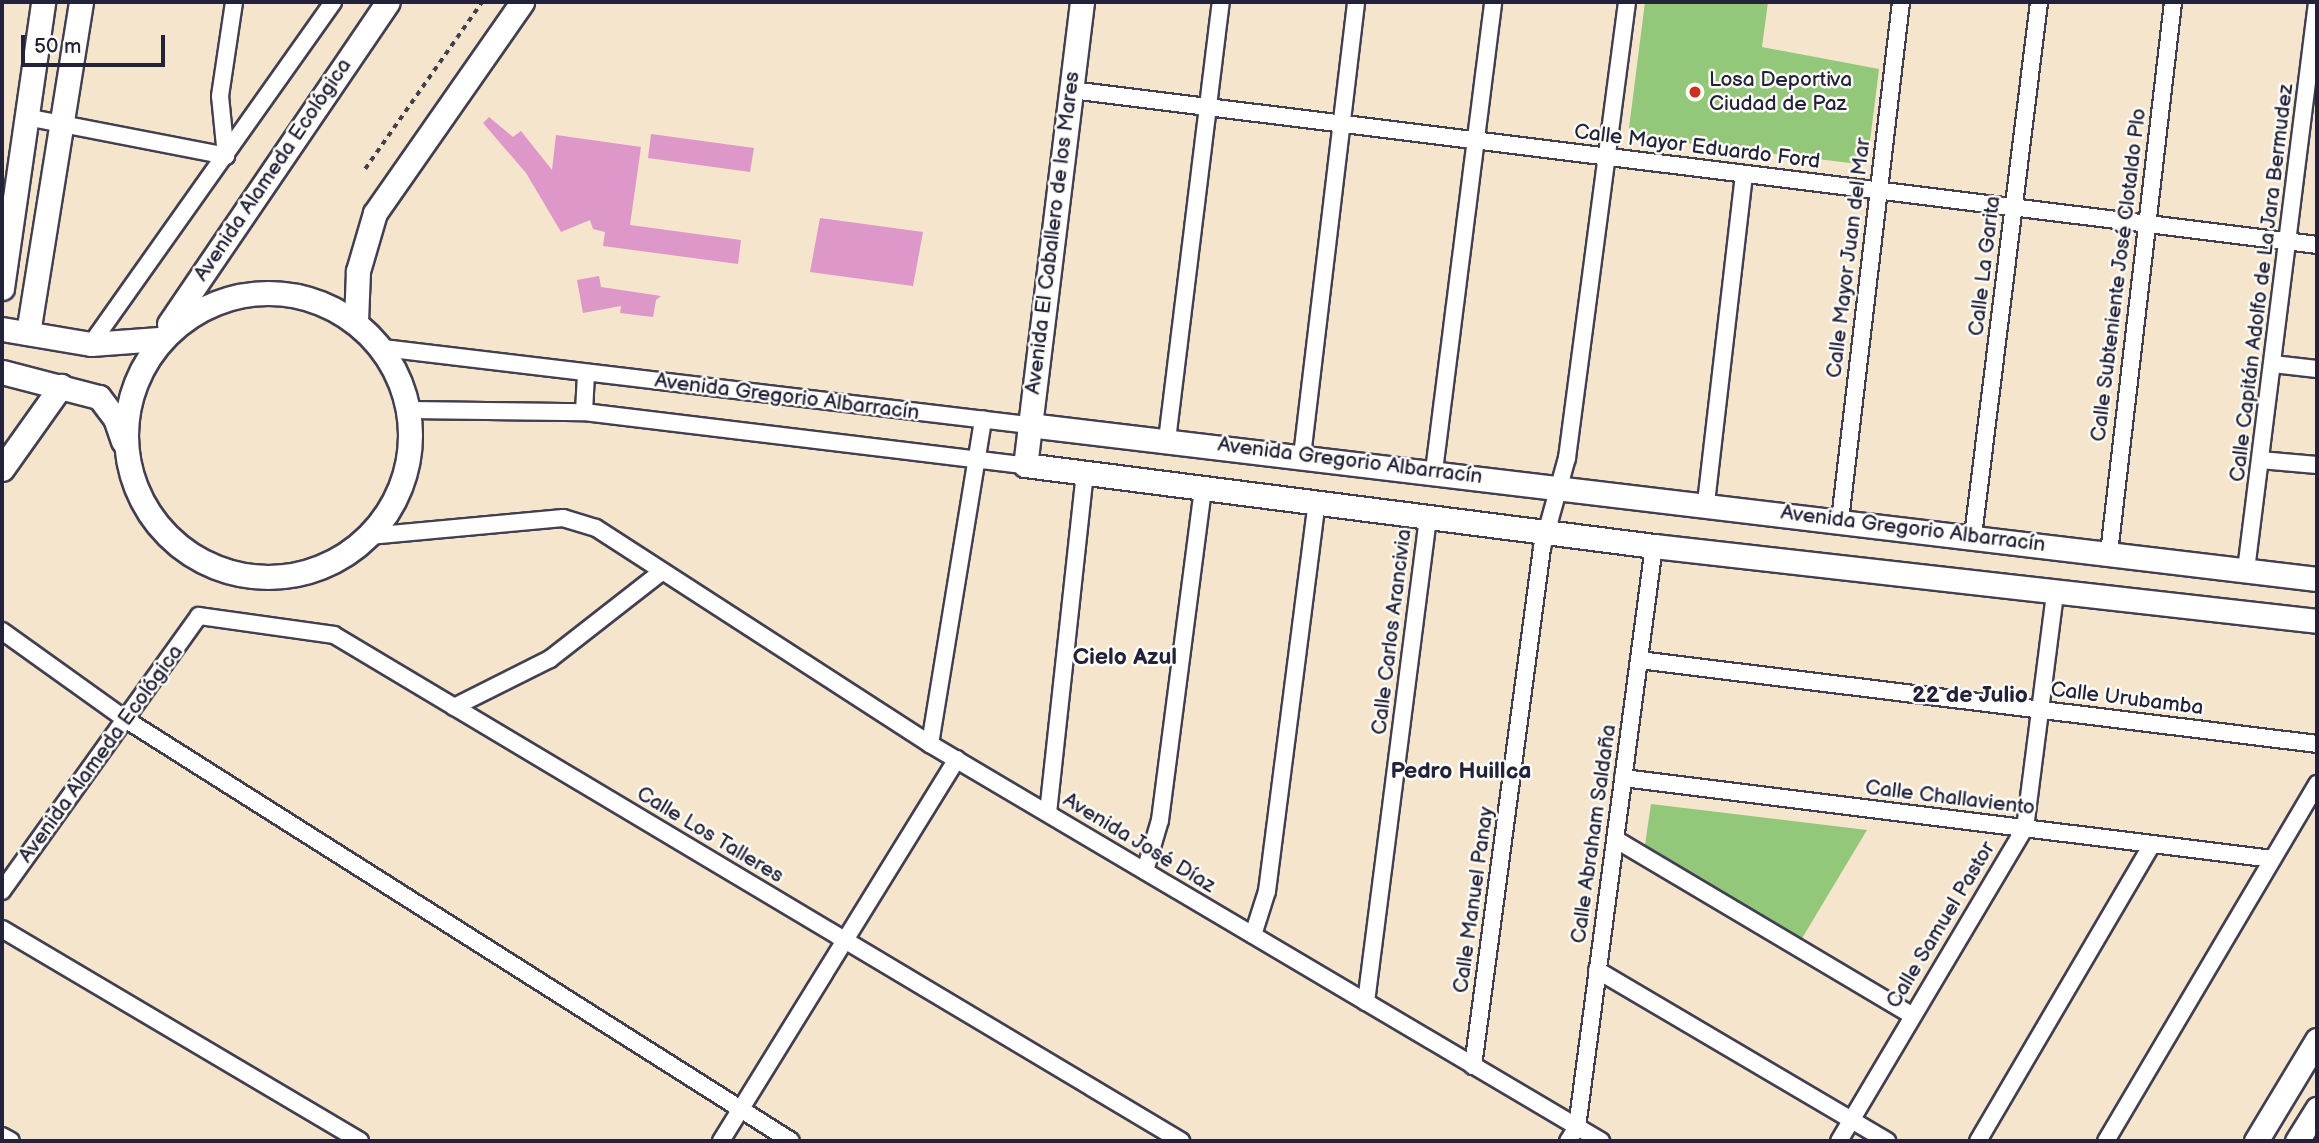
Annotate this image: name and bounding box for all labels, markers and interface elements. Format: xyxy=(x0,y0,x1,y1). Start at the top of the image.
scale bar xyxy=(24,21,168,65)
text: 50 m xyxy=(34,34,81,59)
street label: Avenida Alameda Ecológica xyxy=(189,54,357,286)
place label: Losa Deportiva Ciudad de Paz xyxy=(1709,67,1852,117)
street label: Avenida El Caballero de los Mares xyxy=(1021,70,1085,396)
street label: Calle Capitán Adolfo de La Jara Bermudez xyxy=(2225,82,2299,484)
marker: Losa Deportiva Ciudad de Paz xyxy=(1687,84,1703,100)
street label: Calle Subteniente José Clotaldo Plo xyxy=(2086,106,2152,444)
street label: Calle Mayor Eduardo Ford xyxy=(1573,119,1821,175)
street label: Calle Mayor Juan del Mar xyxy=(1822,136,1876,380)
street label: Calle La Garita xyxy=(1964,194,2006,338)
street label: Avenida Gregorio Albarracín xyxy=(653,368,921,426)
street label: Avenida Gregorio Albarracín xyxy=(1216,432,1484,490)
street label: Avenida Gregorio Albarracín xyxy=(1779,500,2047,558)
street label: Calle Carlos Arancivia xyxy=(1367,528,1417,736)
street label: Avenida Alameda Ecológica xyxy=(13,640,189,868)
district label: Cielo Azul xyxy=(1073,643,1177,671)
street label: Calle Urubamba xyxy=(2049,677,2205,721)
district label: 22 de Julio xyxy=(1912,681,2028,709)
street label: Calle Abraham Saldaña xyxy=(1566,723,1622,945)
district label: Pedro Huillca xyxy=(1391,757,1531,785)
street label: Calle Challaviento xyxy=(1864,775,2036,821)
street label: Calle Los Talleres xyxy=(632,781,788,889)
street label: Avenida José Díaz xyxy=(1058,787,1220,899)
street label: Calle Manuel Panay xyxy=(1448,805,1500,995)
street label: Calle Samuel Pastor xyxy=(1881,837,2001,1013)

